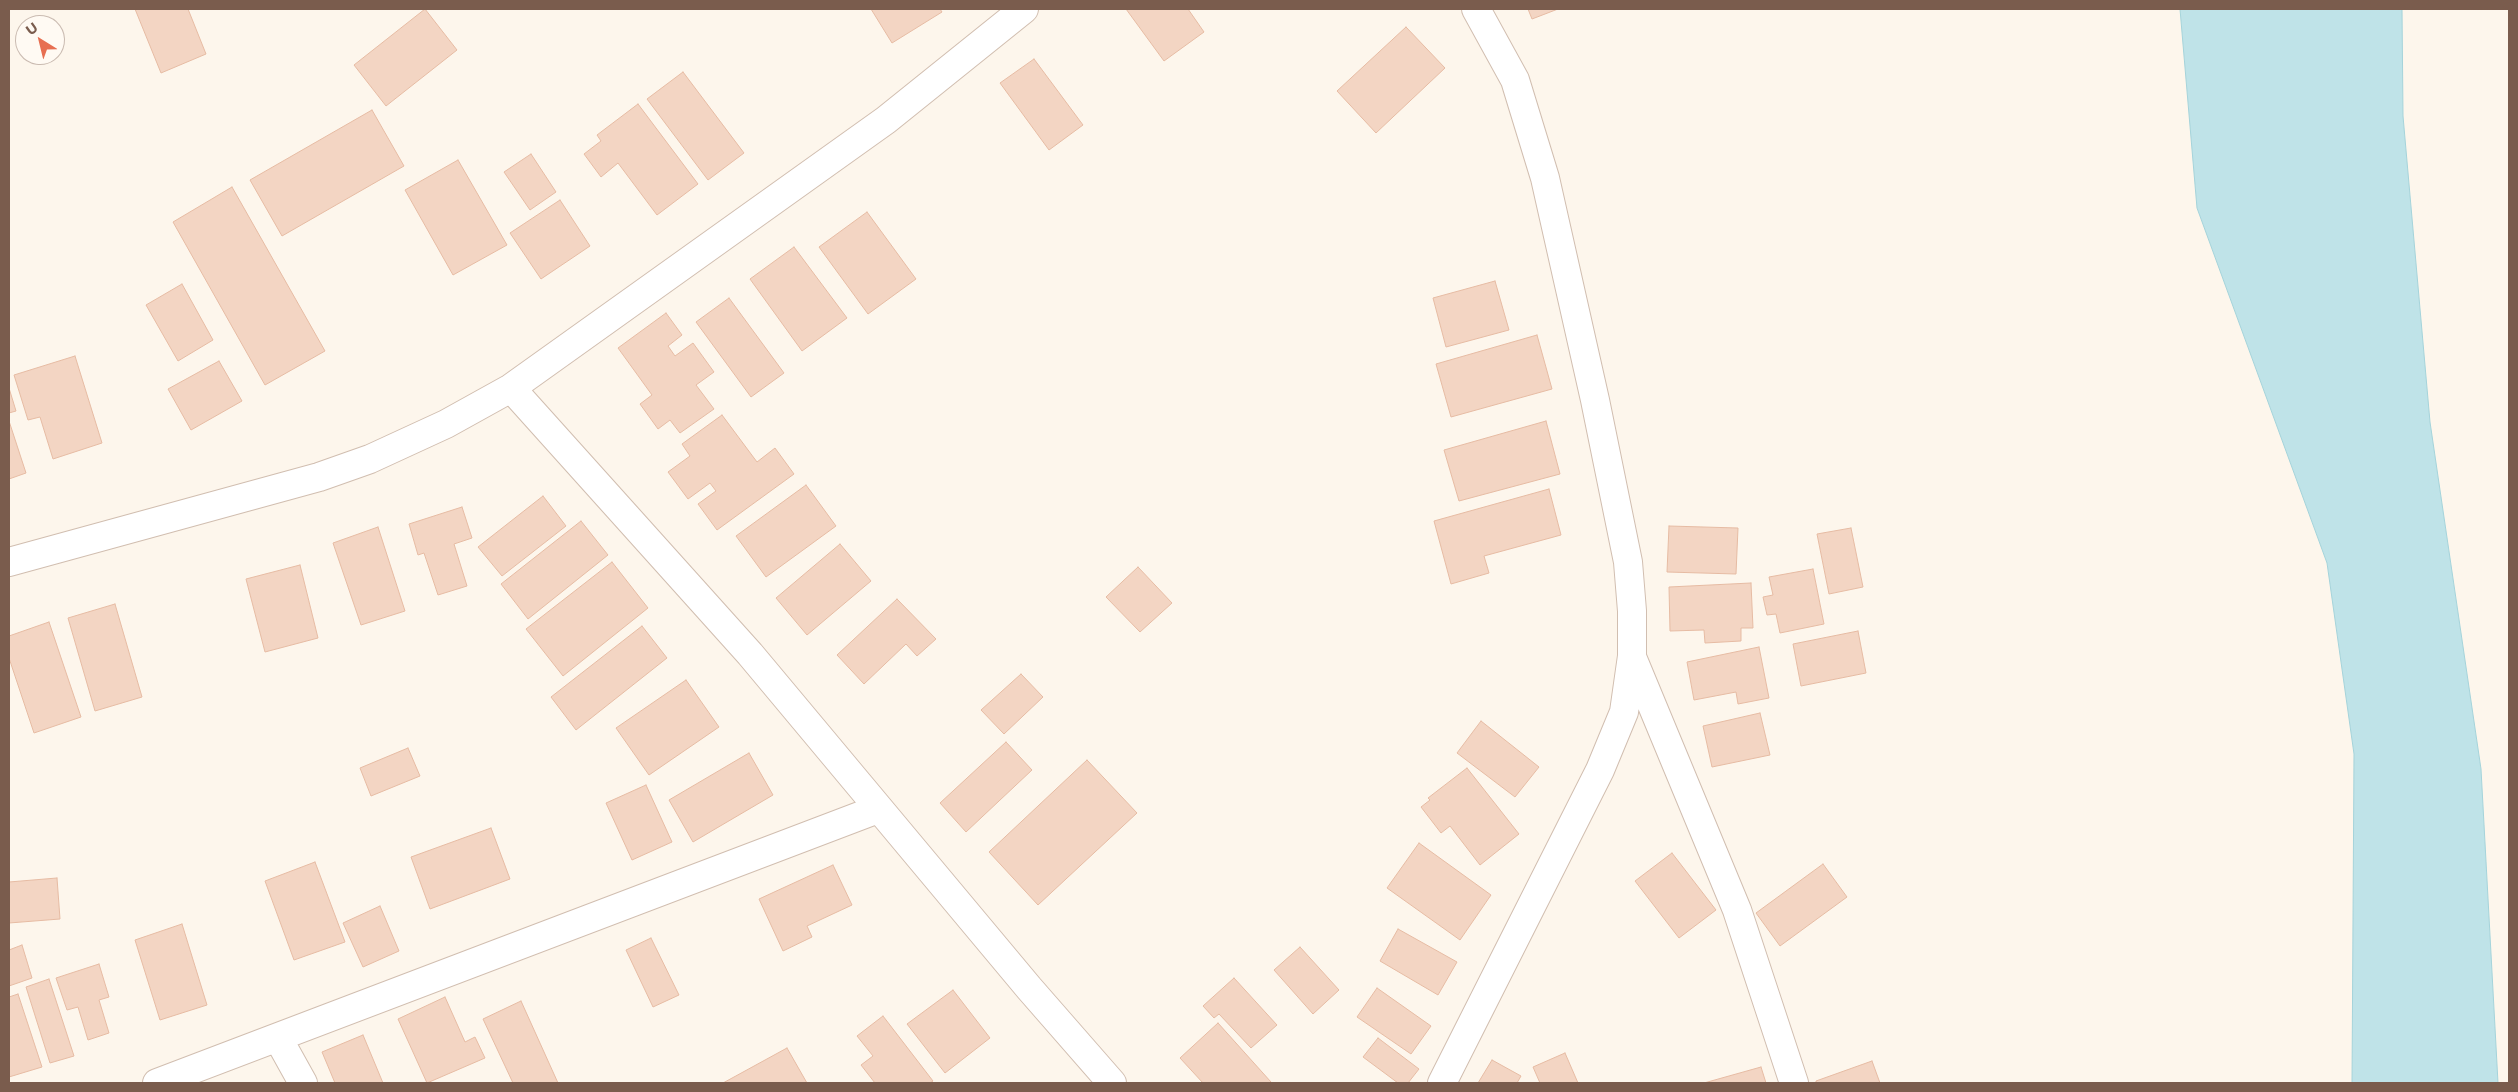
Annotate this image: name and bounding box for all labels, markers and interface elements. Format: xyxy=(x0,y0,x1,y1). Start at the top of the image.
north arrow xyxy=(15,15,65,65)
text: U xyxy=(22,18,42,39)

